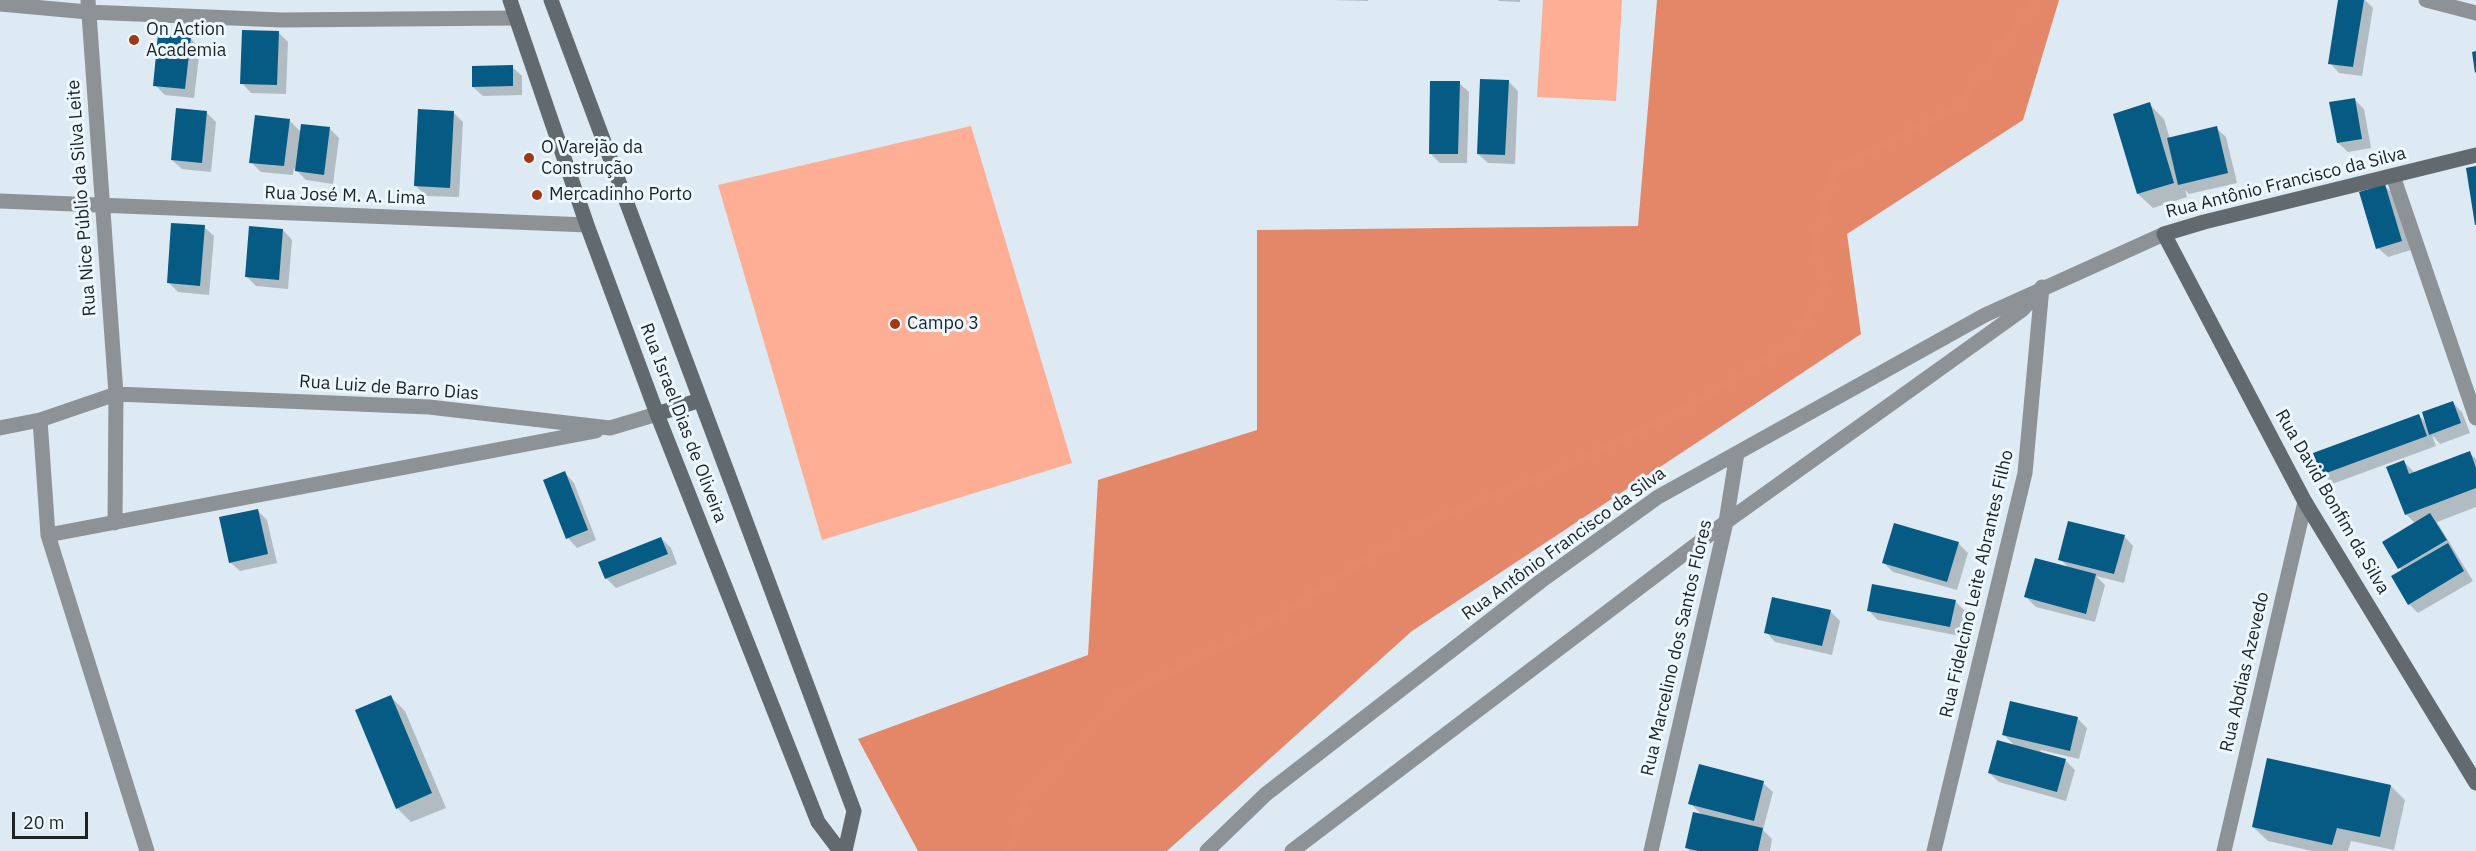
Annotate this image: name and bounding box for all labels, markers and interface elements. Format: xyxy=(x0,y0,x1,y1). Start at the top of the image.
place label: On Action Academia xyxy=(146,19,226,62)
marker: On Action Academia xyxy=(127,33,141,47)
street label: Rua Nice Públio da Silva Leite xyxy=(63,79,101,317)
place label: O Varejão da Construção xyxy=(541,137,643,180)
street label: Rua Antônio Francisco da Silva xyxy=(2164,143,2408,223)
marker: O Varejão da Construção xyxy=(522,151,536,165)
street label: Rua José M. A. Lima xyxy=(264,182,426,210)
place label: Mercadinho Porto xyxy=(549,184,692,206)
marker: Mercadinho Porto xyxy=(530,188,544,202)
place label: Campo 3 xyxy=(907,313,979,335)
marker: Campo 3 xyxy=(888,317,902,331)
street label: Rua Israel Dias de Oliveira xyxy=(635,320,731,526)
street label: Rua Luiz de Barro Dias xyxy=(298,371,480,405)
street label: Rua David Bonfim da Silva xyxy=(2270,406,2394,598)
street label: Rua Fidelcino Leite Abrantes Filho xyxy=(1936,448,2018,720)
street label: Rua Antônio Francisco da Silva xyxy=(1458,463,1670,625)
street label: Rua Marcelino dos Santos Flores xyxy=(1637,518,1717,778)
street label: Rua Abdias Azevedo xyxy=(2216,590,2274,754)
scale bar xyxy=(15,800,92,838)
text: 20 m xyxy=(23,811,65,834)

